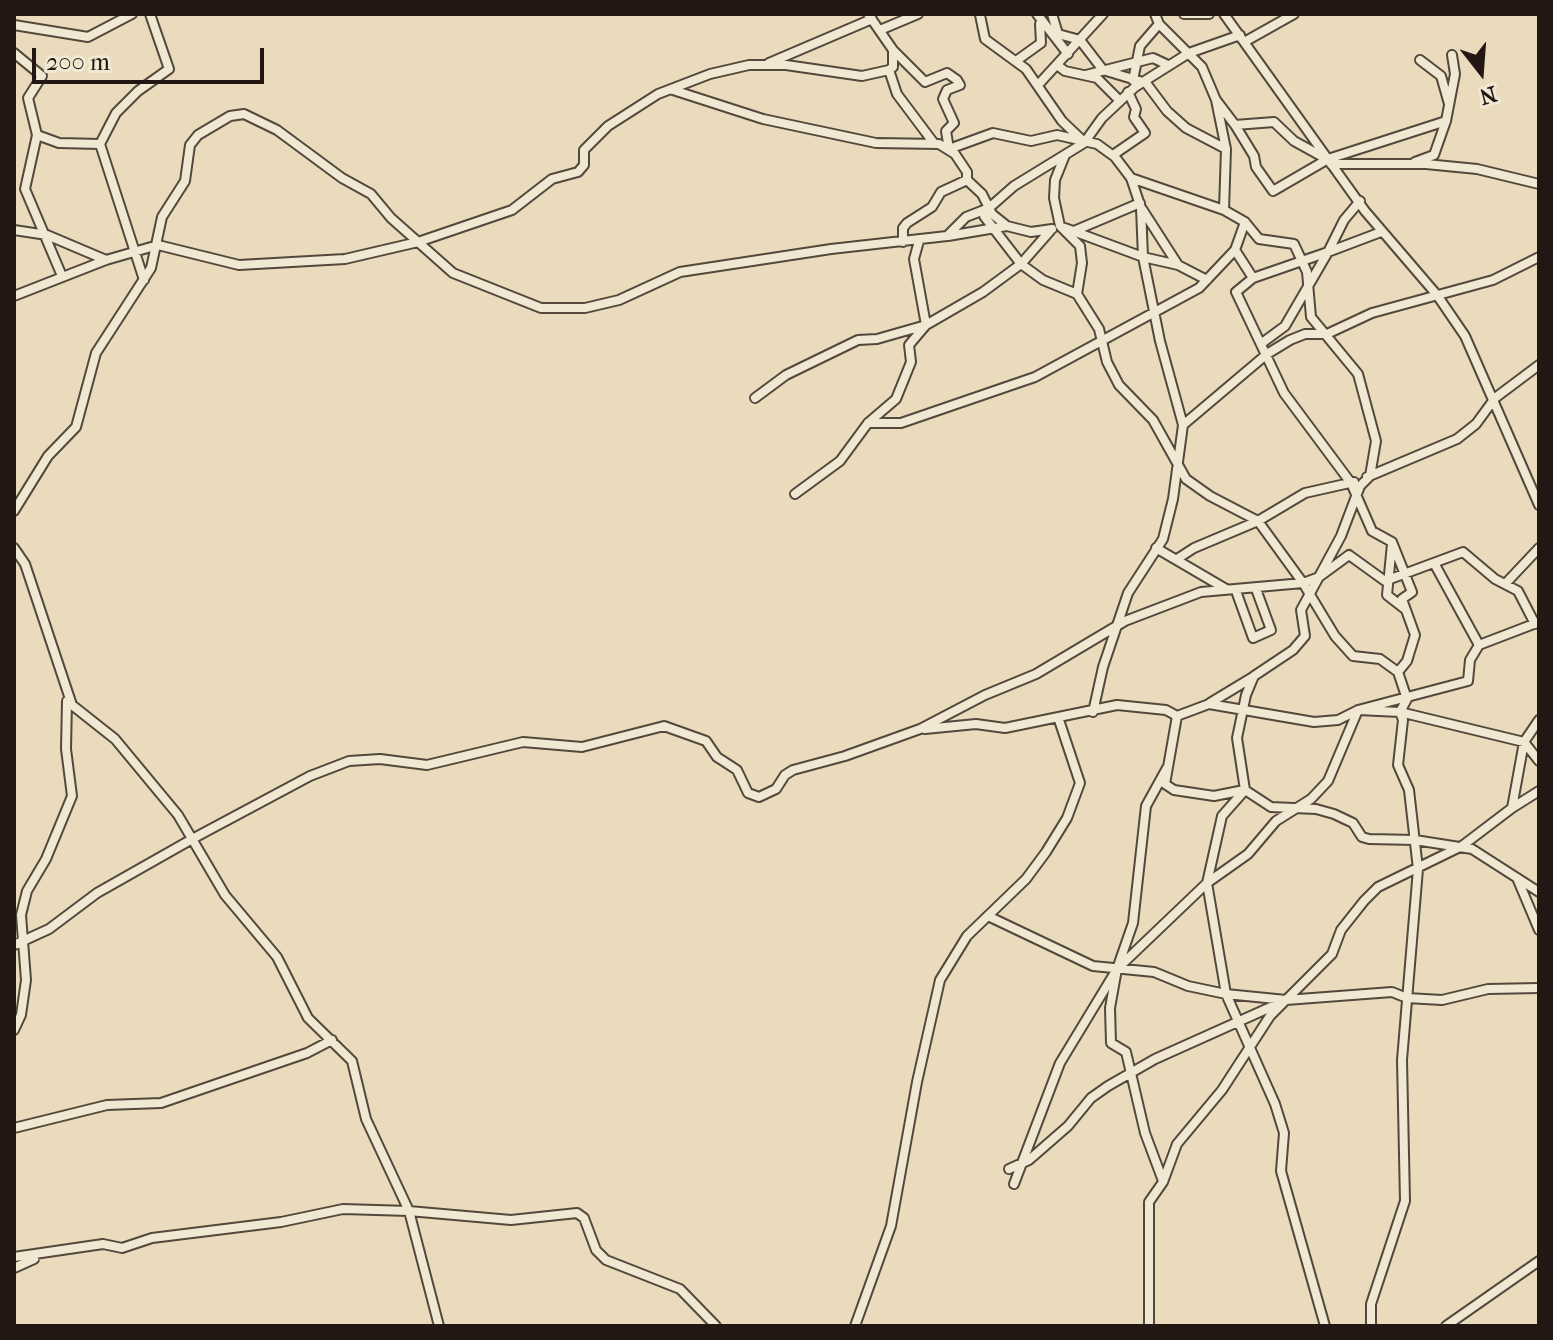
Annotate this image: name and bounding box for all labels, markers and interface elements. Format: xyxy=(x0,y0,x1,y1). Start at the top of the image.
scale bar xyxy=(36,32,268,82)
north arrow xyxy=(1441,32,1521,112)
text: 200 m xyxy=(46,48,110,76)
text: N xyxy=(1476,80,1500,110)

